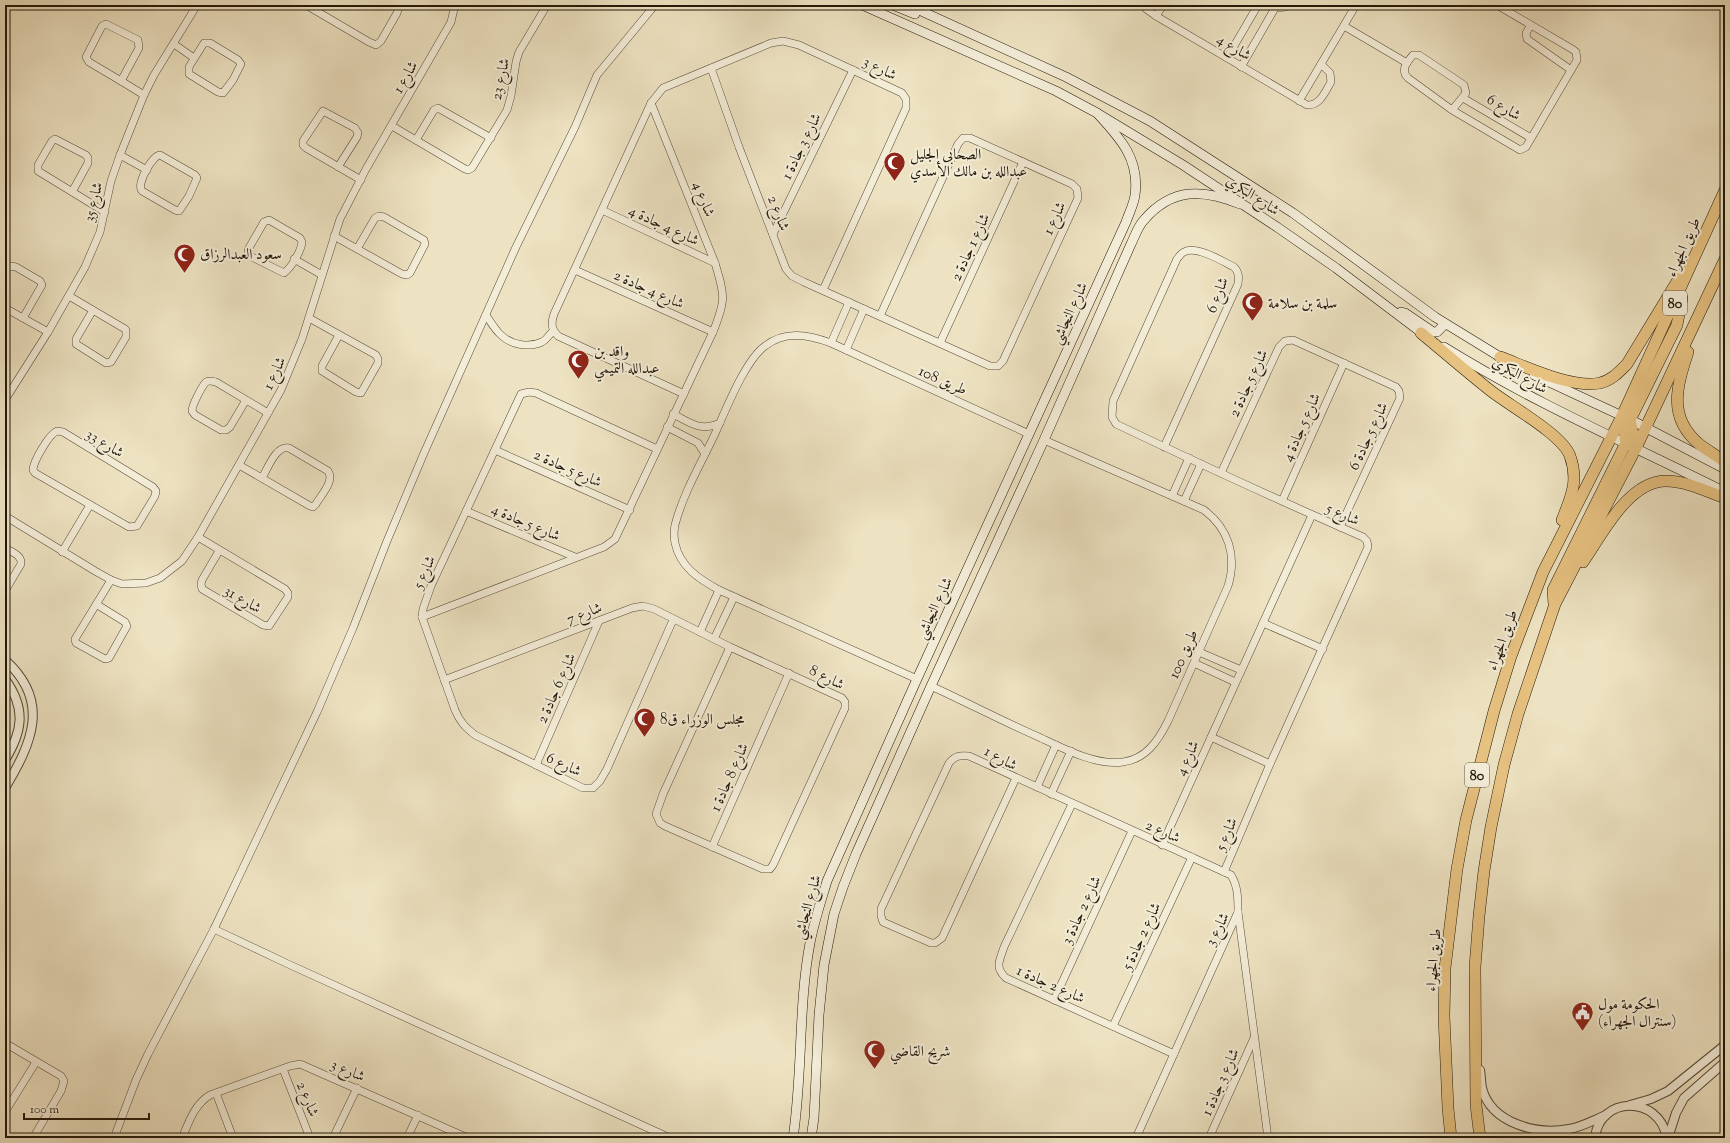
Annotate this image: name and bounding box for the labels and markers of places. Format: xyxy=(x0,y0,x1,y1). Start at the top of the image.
place label: الصحابي الجليل عبدالله بن مالك الأسدي xyxy=(910,145,1027,183)
mosque icon: الصحابي الجليل عبدالله بن مالك الأسدي xyxy=(882,150,908,183)
mosque icon: سعود العبدالرزاق xyxy=(172,241,198,274)
place label: سعود العبدالرزاق xyxy=(200,245,282,266)
mosque icon: سلمة بن سلامة xyxy=(1239,290,1265,323)
place label: سلمة بن سلامة xyxy=(1268,294,1337,315)
place label: واقد بن عبدالله التميمي xyxy=(594,342,660,382)
mosque icon: واقد بن عبدالله التميمي xyxy=(565,347,591,380)
mosque icon: مجلس الوزراء ق8 xyxy=(631,706,657,739)
place label: مجلس الوزراء ق8 xyxy=(660,710,744,731)
place label: الحكومة مول (سنترال الجهراء) xyxy=(1598,995,1676,1033)
public building icon: الحكومة مول (سنترال الجهراء) xyxy=(1570,1000,1596,1033)
mosque icon: شريح القاضي xyxy=(861,1038,887,1071)
place label: شريح القاضي xyxy=(890,1042,950,1065)

